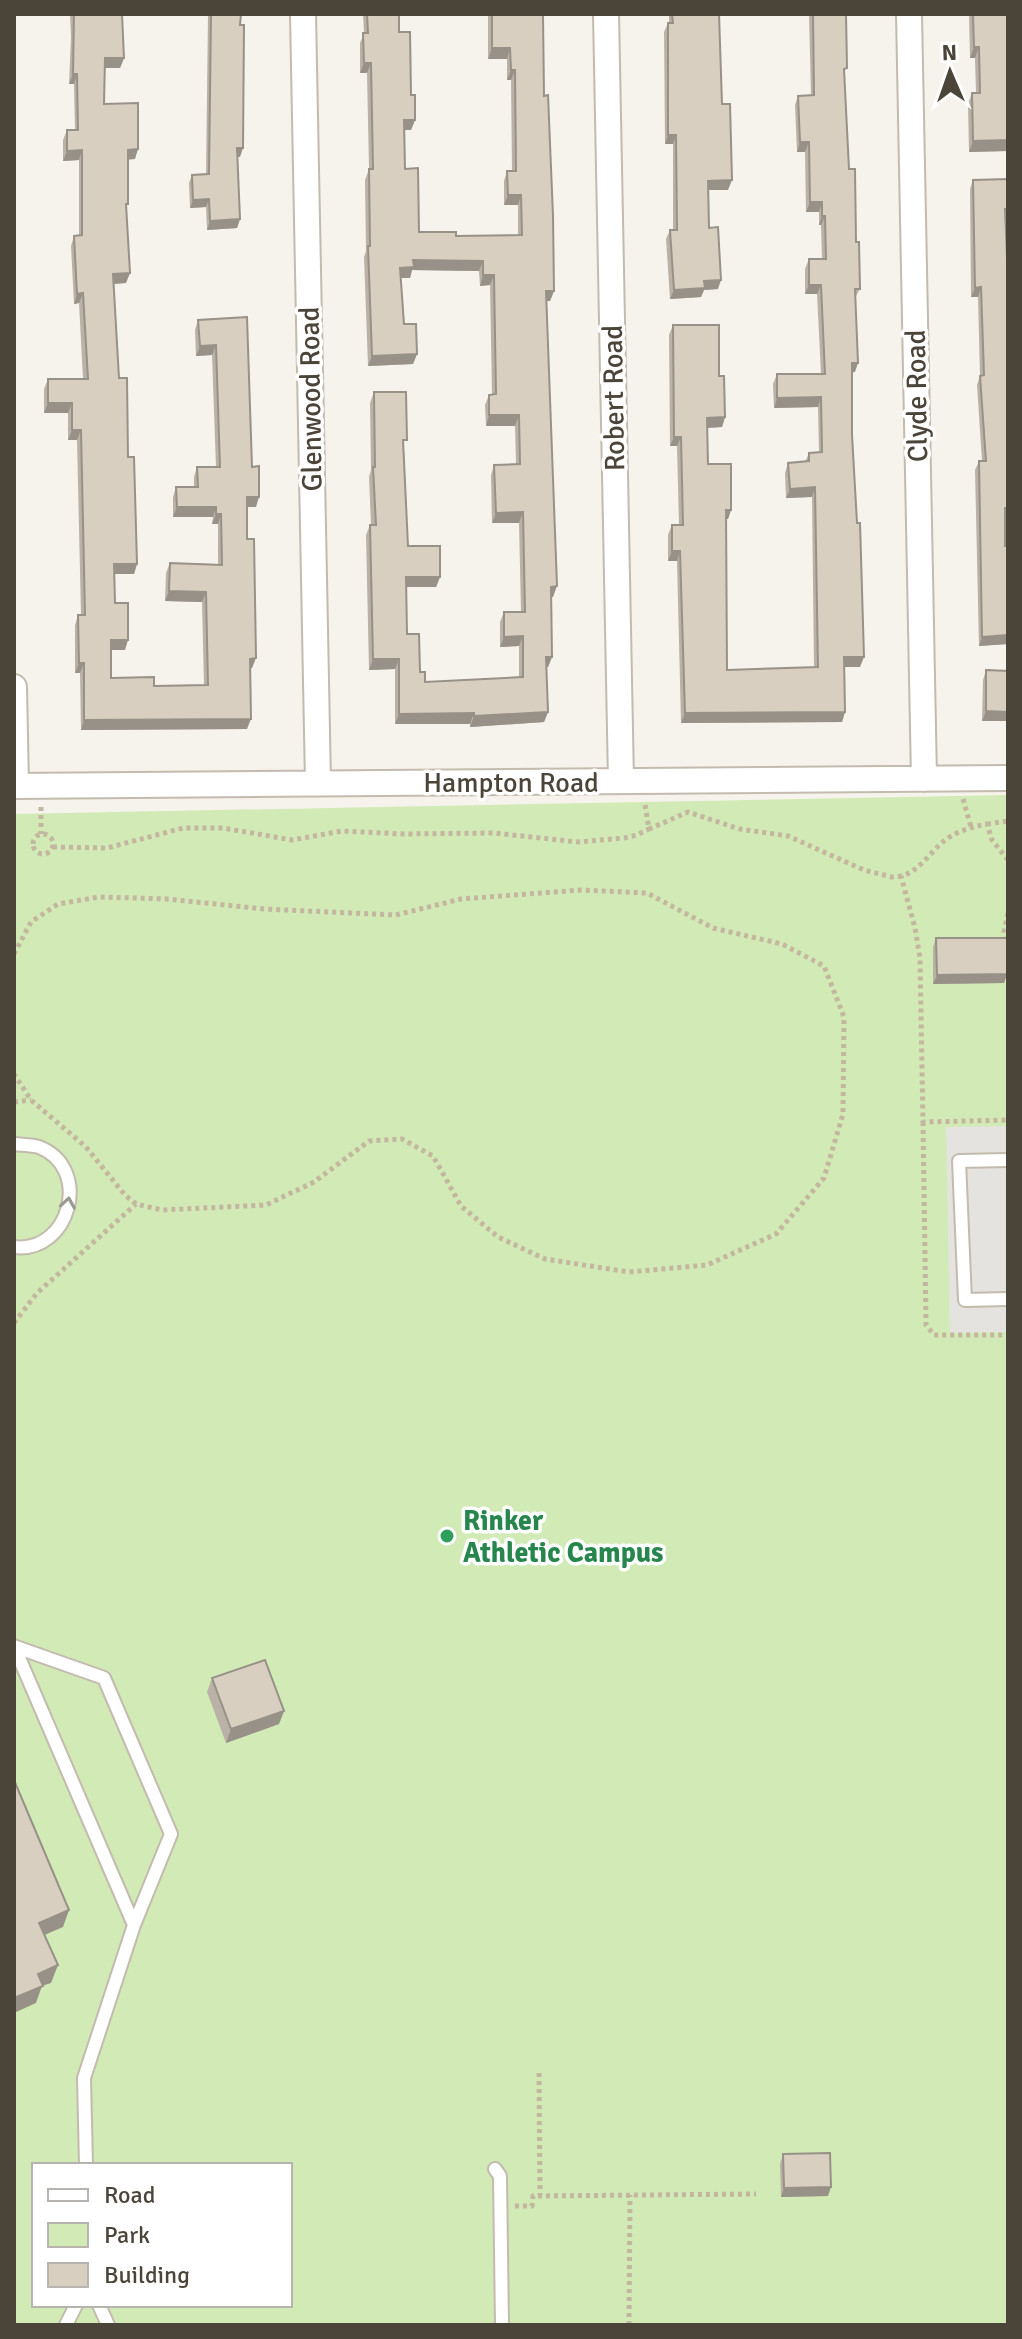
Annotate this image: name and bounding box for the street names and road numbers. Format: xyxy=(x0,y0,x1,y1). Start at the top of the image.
street label: Glenwood Road xyxy=(292,306,330,492)
street label: Robert Road xyxy=(596,324,632,472)
street label: Clyde Road xyxy=(899,329,935,463)
street label: Hampton Road xyxy=(423,766,599,800)

